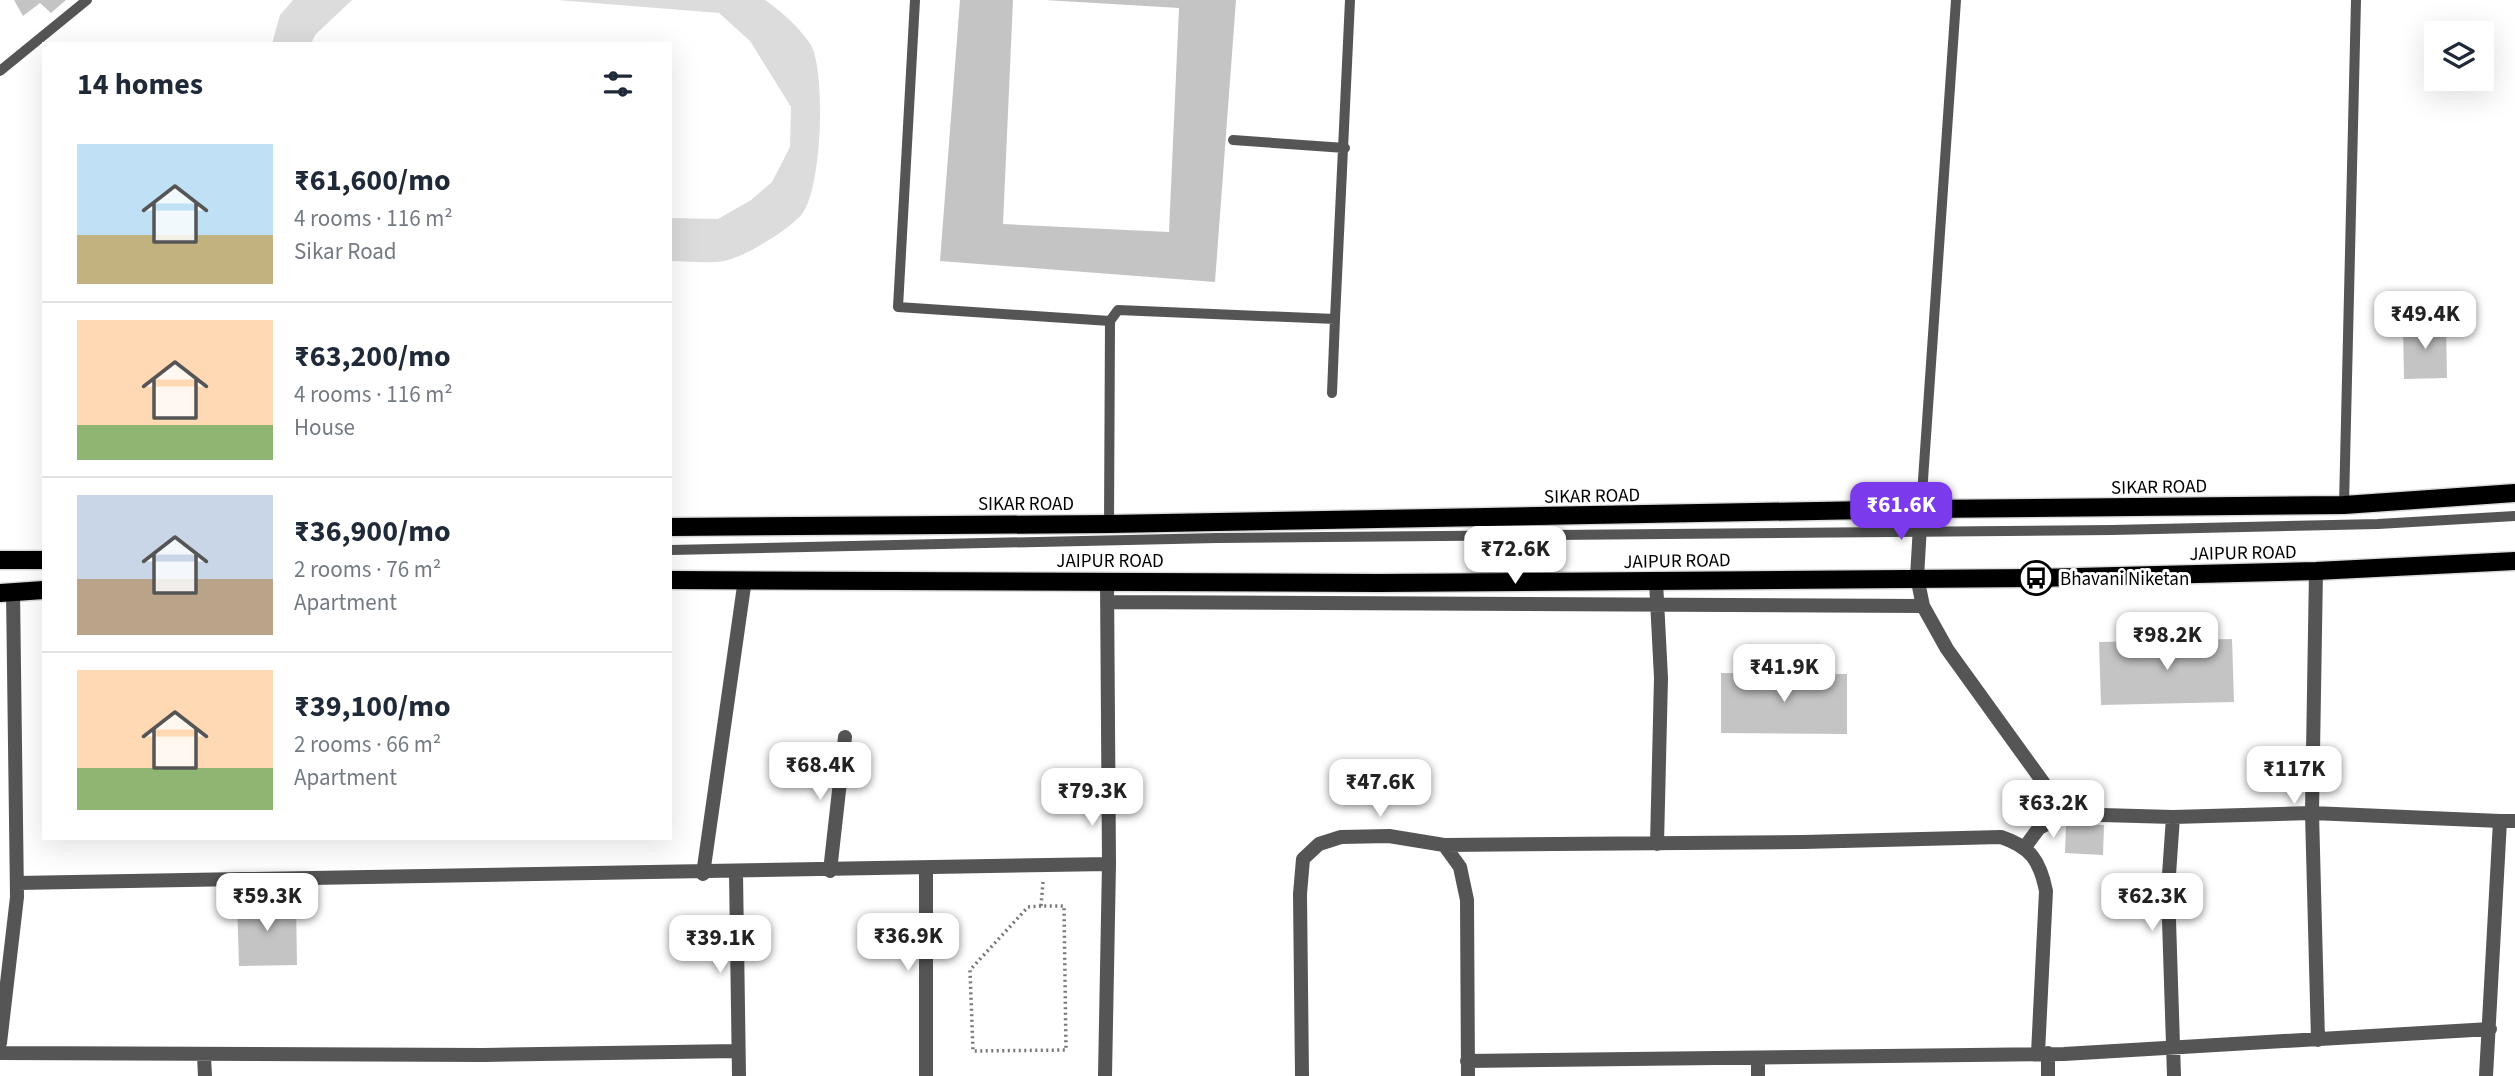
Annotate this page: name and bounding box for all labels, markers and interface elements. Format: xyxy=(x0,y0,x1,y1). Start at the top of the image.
map controls xyxy=(2424,21,2494,91)
button: layers xyxy=(2424,21,2494,91)
text: 14 homes xyxy=(77,63,203,106)
icon: filters xyxy=(599,65,637,103)
text: ₹61,600/mo xyxy=(294,159,451,202)
icon: home xyxy=(133,172,217,256)
text: 4 rooms · 116 m² xyxy=(294,202,453,235)
text: Sikar Road xyxy=(294,235,397,268)
pin: ₹49.4K xyxy=(2368,292,2482,351)
text: ₹49.4K xyxy=(2390,297,2460,330)
text: ₹63,200/mo xyxy=(294,335,451,378)
icon: home xyxy=(133,348,217,432)
text: 4 rooms · 116 m² xyxy=(294,378,453,411)
text: House xyxy=(294,411,355,444)
street label: SIKAR ROAD xyxy=(2111,473,2207,502)
street label: SIKAR ROAD xyxy=(1544,482,1640,511)
pin: ₹61.6K xyxy=(1844,482,1958,542)
text: ₹61.6K xyxy=(1866,488,1936,521)
street label: SIKAR ROAD xyxy=(978,491,1074,518)
text: ₹36,900/mo xyxy=(294,510,451,553)
icon: home xyxy=(133,523,217,607)
pin: ₹72.6K xyxy=(1458,526,1572,586)
text: ₹72.6K xyxy=(1480,532,1550,565)
street label: JAIPUR ROAD xyxy=(2189,539,2297,568)
street label: JAIPUR ROAD xyxy=(1623,547,1731,576)
street label: JAIPUR ROAD xyxy=(1056,548,1164,575)
text: 2 rooms · 76 m² xyxy=(294,553,441,586)
bus stop icon: Bhavani Niketan xyxy=(2017,559,2055,597)
place label: Bhavani Niketan xyxy=(2060,566,2189,593)
text: Apartment xyxy=(294,586,397,619)
pin: ₹98.2K xyxy=(2110,612,2224,672)
text: ₹98.2K xyxy=(2132,618,2202,651)
pin: ₹41.9K xyxy=(1727,644,1841,704)
text: ₹41.9K xyxy=(1749,650,1819,683)
text: ₹39,100/mo xyxy=(294,685,451,728)
icon: home xyxy=(133,698,217,782)
text: 2 rooms · 66 m² xyxy=(294,728,441,761)
pin: ₹68.4K xyxy=(763,742,877,802)
pin: ₹117K xyxy=(2245,746,2343,806)
text: ₹68.4K xyxy=(785,748,855,781)
text: ₹117K xyxy=(2263,752,2325,785)
pin: ₹47.6K xyxy=(1323,760,1437,819)
text: Apartment xyxy=(294,761,397,794)
text: ₹47.6K xyxy=(1345,765,1415,798)
pin: ₹79.3K xyxy=(1035,768,1149,828)
text: ₹79.3K xyxy=(1057,774,1127,807)
pin: ₹63.2K xyxy=(1996,780,2110,840)
text: ₹63.2K xyxy=(2018,786,2088,819)
pin: ₹59.3K xyxy=(210,874,324,933)
pin: ₹62.3K xyxy=(2095,874,2209,933)
text: ₹59.3K xyxy=(232,879,302,912)
text: ₹62.3K xyxy=(2117,879,2187,912)
pin: ₹36.9K xyxy=(851,914,965,973)
pin: ₹39.1K xyxy=(663,916,777,975)
text: ₹36.9K xyxy=(873,919,943,952)
text: ₹39.1K xyxy=(685,921,755,954)

